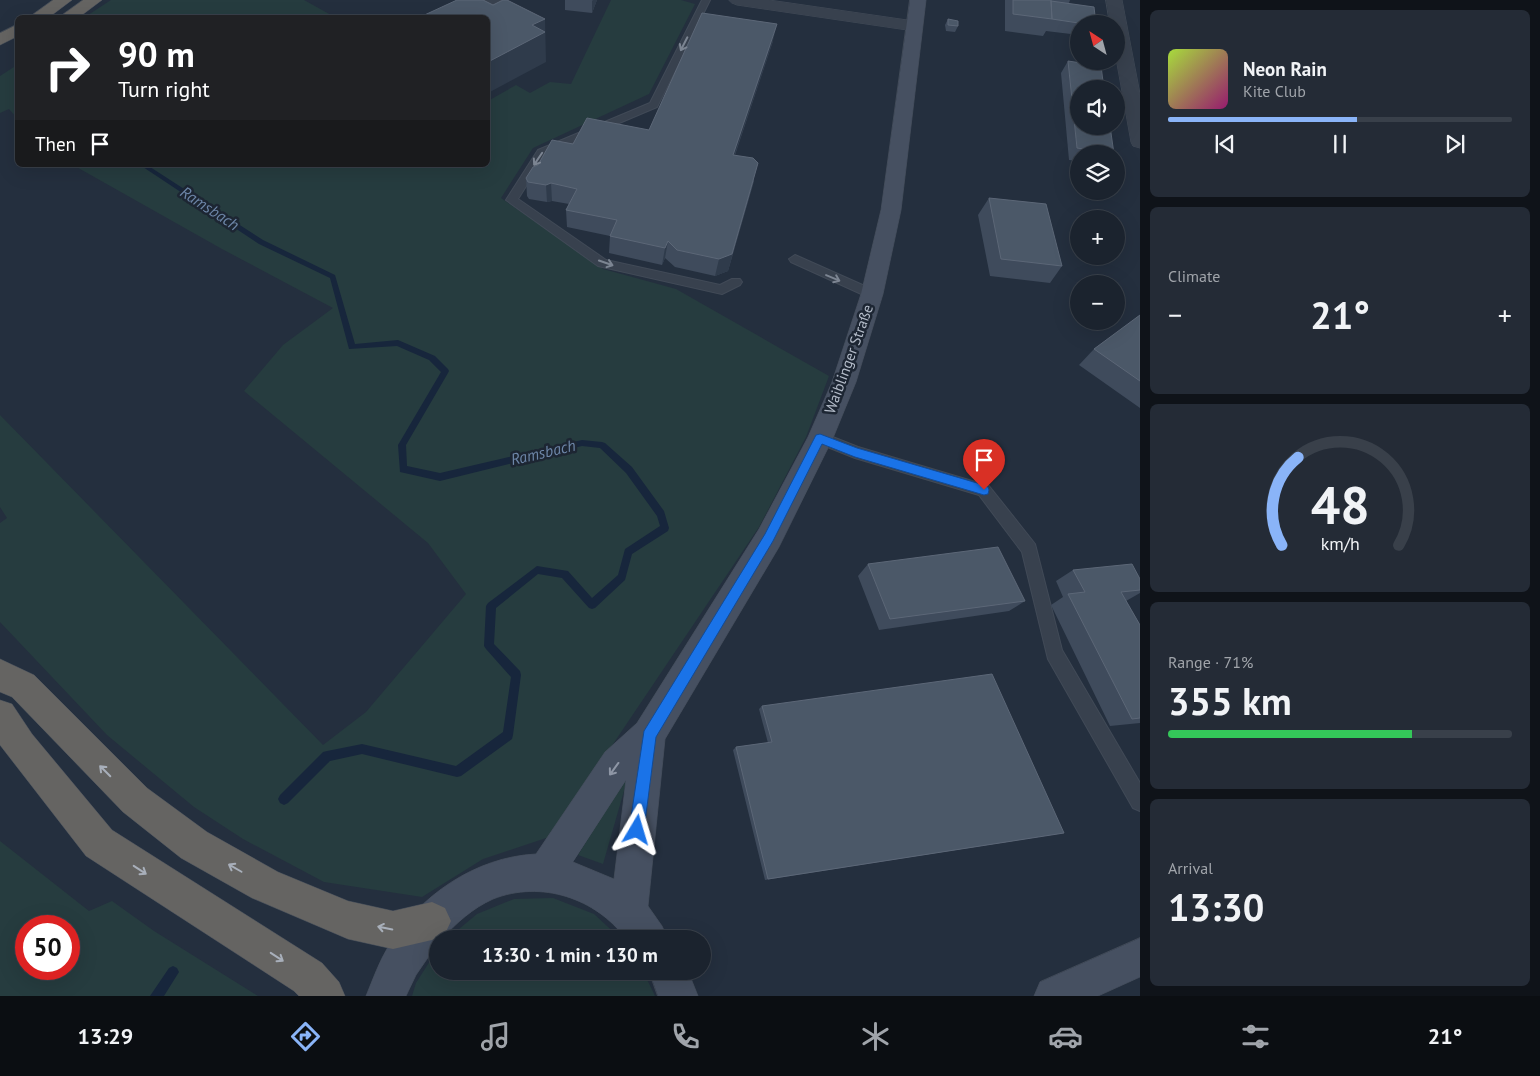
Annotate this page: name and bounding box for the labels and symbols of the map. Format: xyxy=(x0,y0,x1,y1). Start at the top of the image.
north arrow xyxy=(1070,15,1125,70)
one-way arrow xyxy=(679,36,689,51)
one-way arrow xyxy=(533,151,543,165)
water label: Ramsbach xyxy=(177,182,243,234)
one-way arrow xyxy=(598,259,613,268)
one-way arrow xyxy=(825,273,840,283)
street label: Waiblinger Straße xyxy=(820,302,877,416)
water label: Ramsbach xyxy=(509,435,577,469)
pin xyxy=(963,439,1005,490)
one-way arrow xyxy=(609,762,619,776)
one-way arrow xyxy=(99,765,111,777)
position arrow xyxy=(610,803,662,855)
one-way arrow xyxy=(227,863,242,873)
one-way arrow xyxy=(133,865,147,875)
speed limit sign: 50 xyxy=(15,915,80,980)
one-way arrow xyxy=(377,923,393,932)
one-way arrow xyxy=(270,953,284,963)

